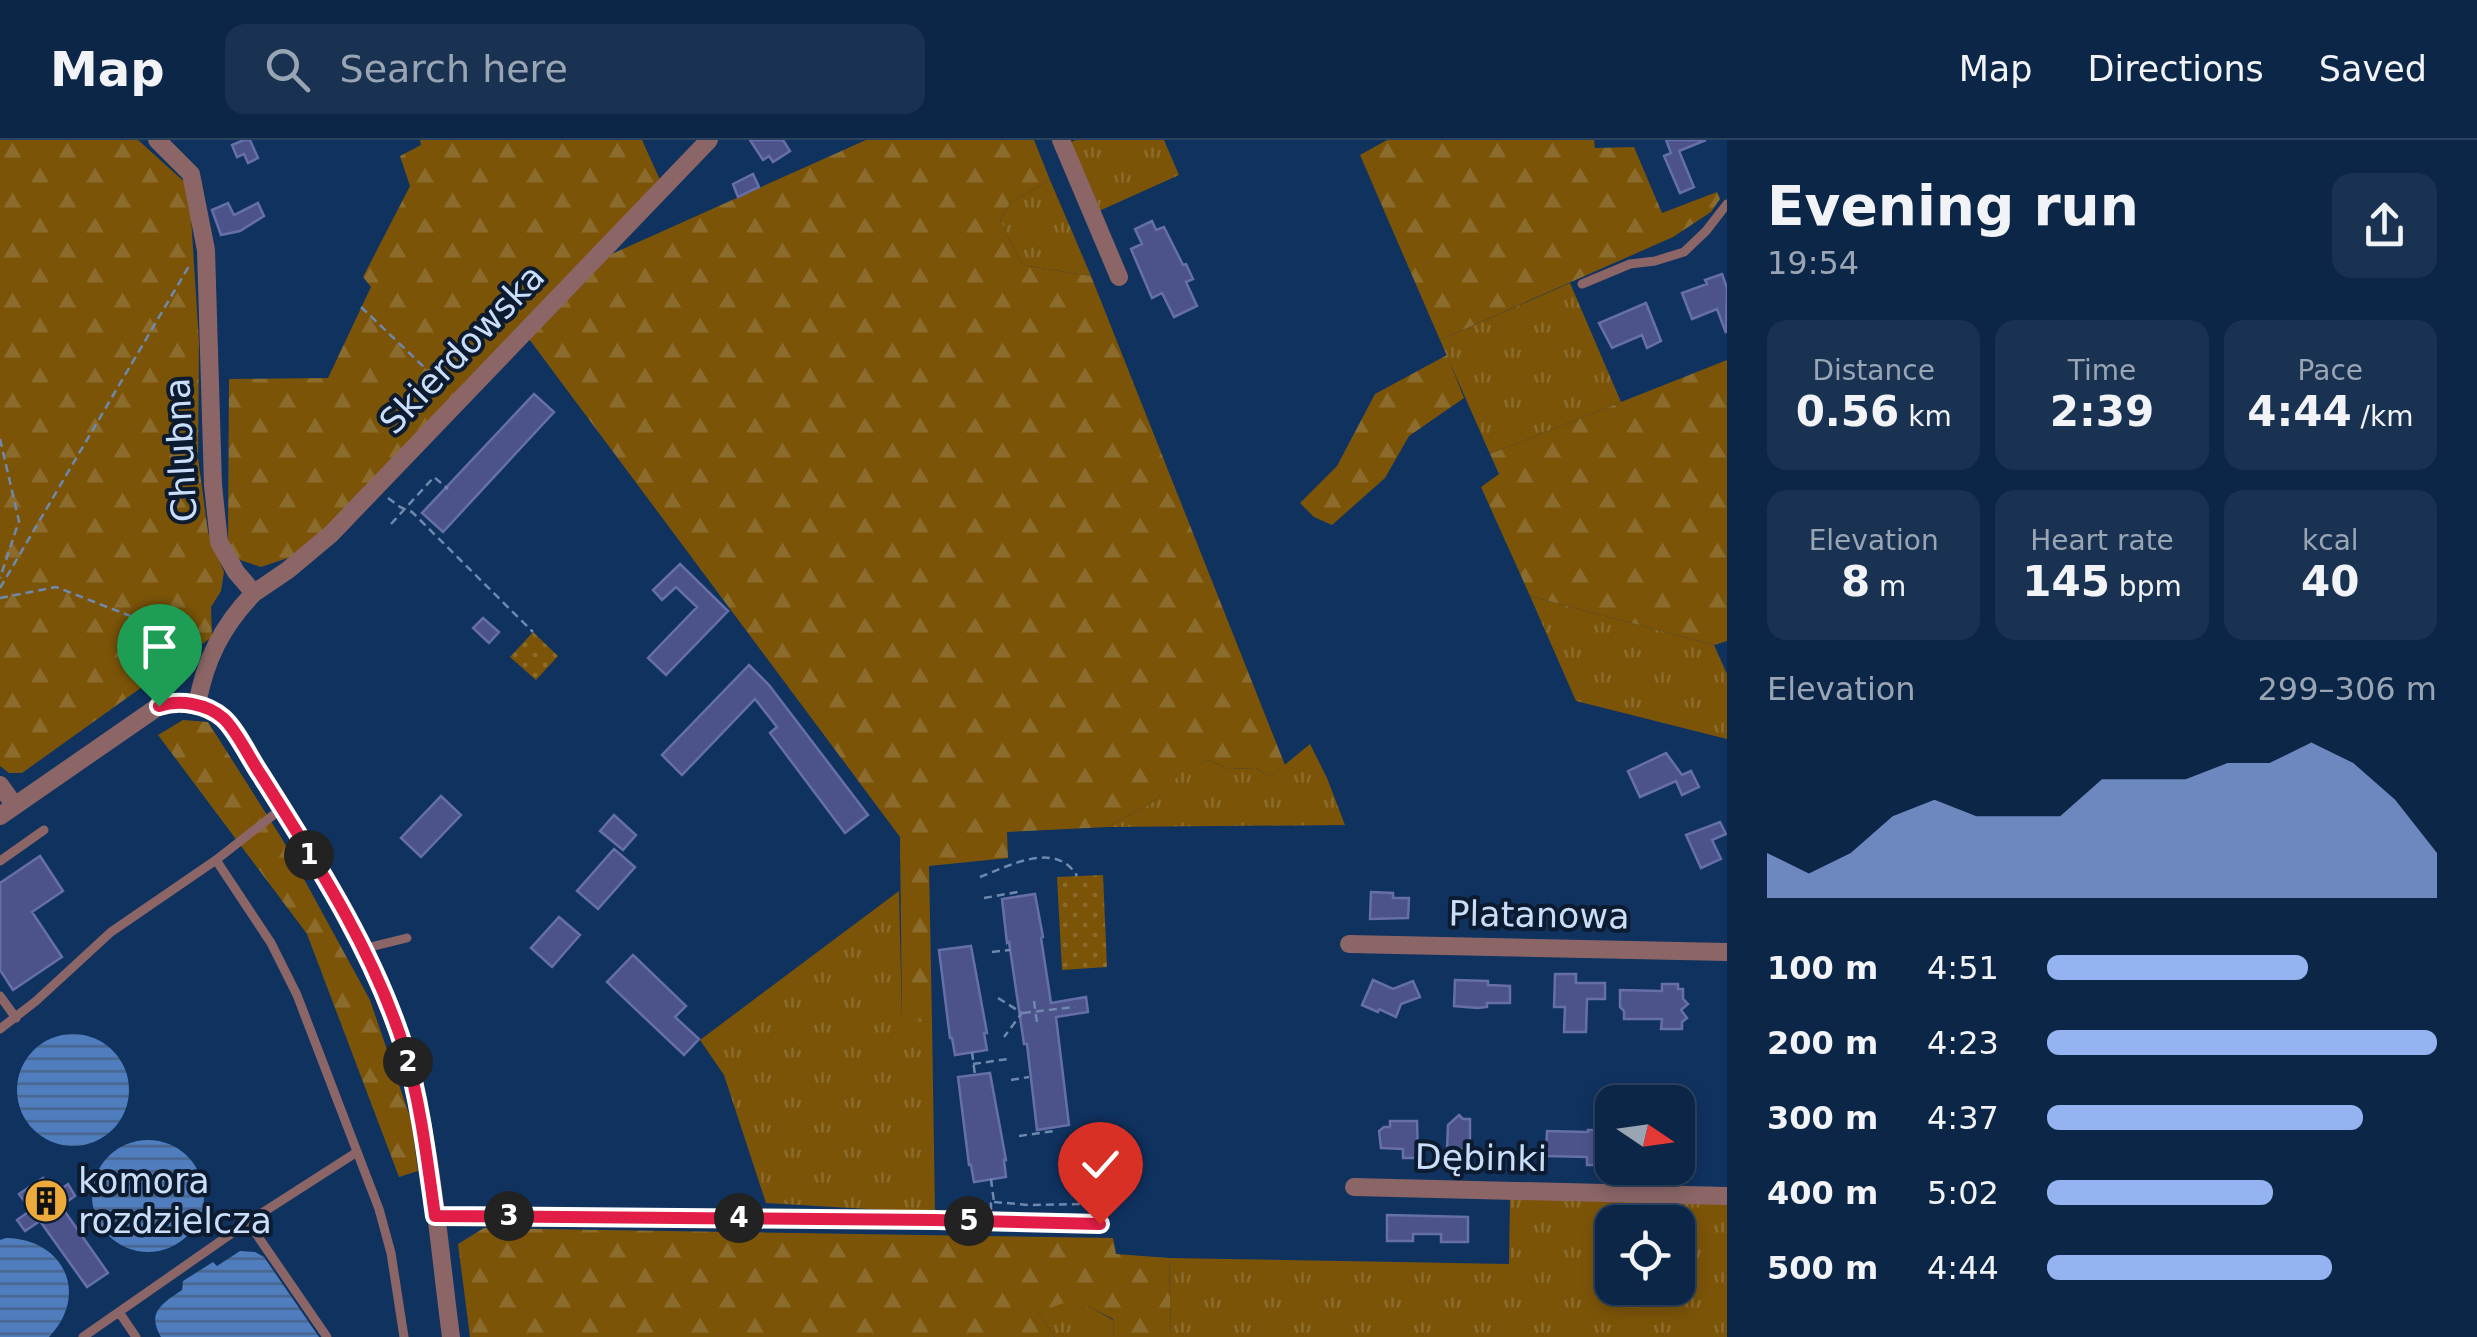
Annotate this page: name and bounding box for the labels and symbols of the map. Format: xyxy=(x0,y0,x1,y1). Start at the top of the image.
street label: Skierdowska xyxy=(372,256,552,442)
street label: Chlubna xyxy=(157,377,205,523)
pin xyxy=(117,604,202,707)
pin: 1 xyxy=(284,830,334,880)
street label: Platanowa xyxy=(1448,893,1630,937)
pin: 2 xyxy=(383,1037,433,1087)
north arrow xyxy=(1595,1085,1695,1185)
pin xyxy=(1058,1122,1143,1225)
street label: Dębinki xyxy=(1414,1137,1548,1179)
place label: komora rozdzielcza xyxy=(78,1161,272,1241)
building icon: komora rozdzielcza xyxy=(23,1178,69,1224)
pin: 3 xyxy=(484,1191,534,1241)
pin: 4 xyxy=(714,1193,764,1243)
pin: 5 xyxy=(944,1196,994,1246)

